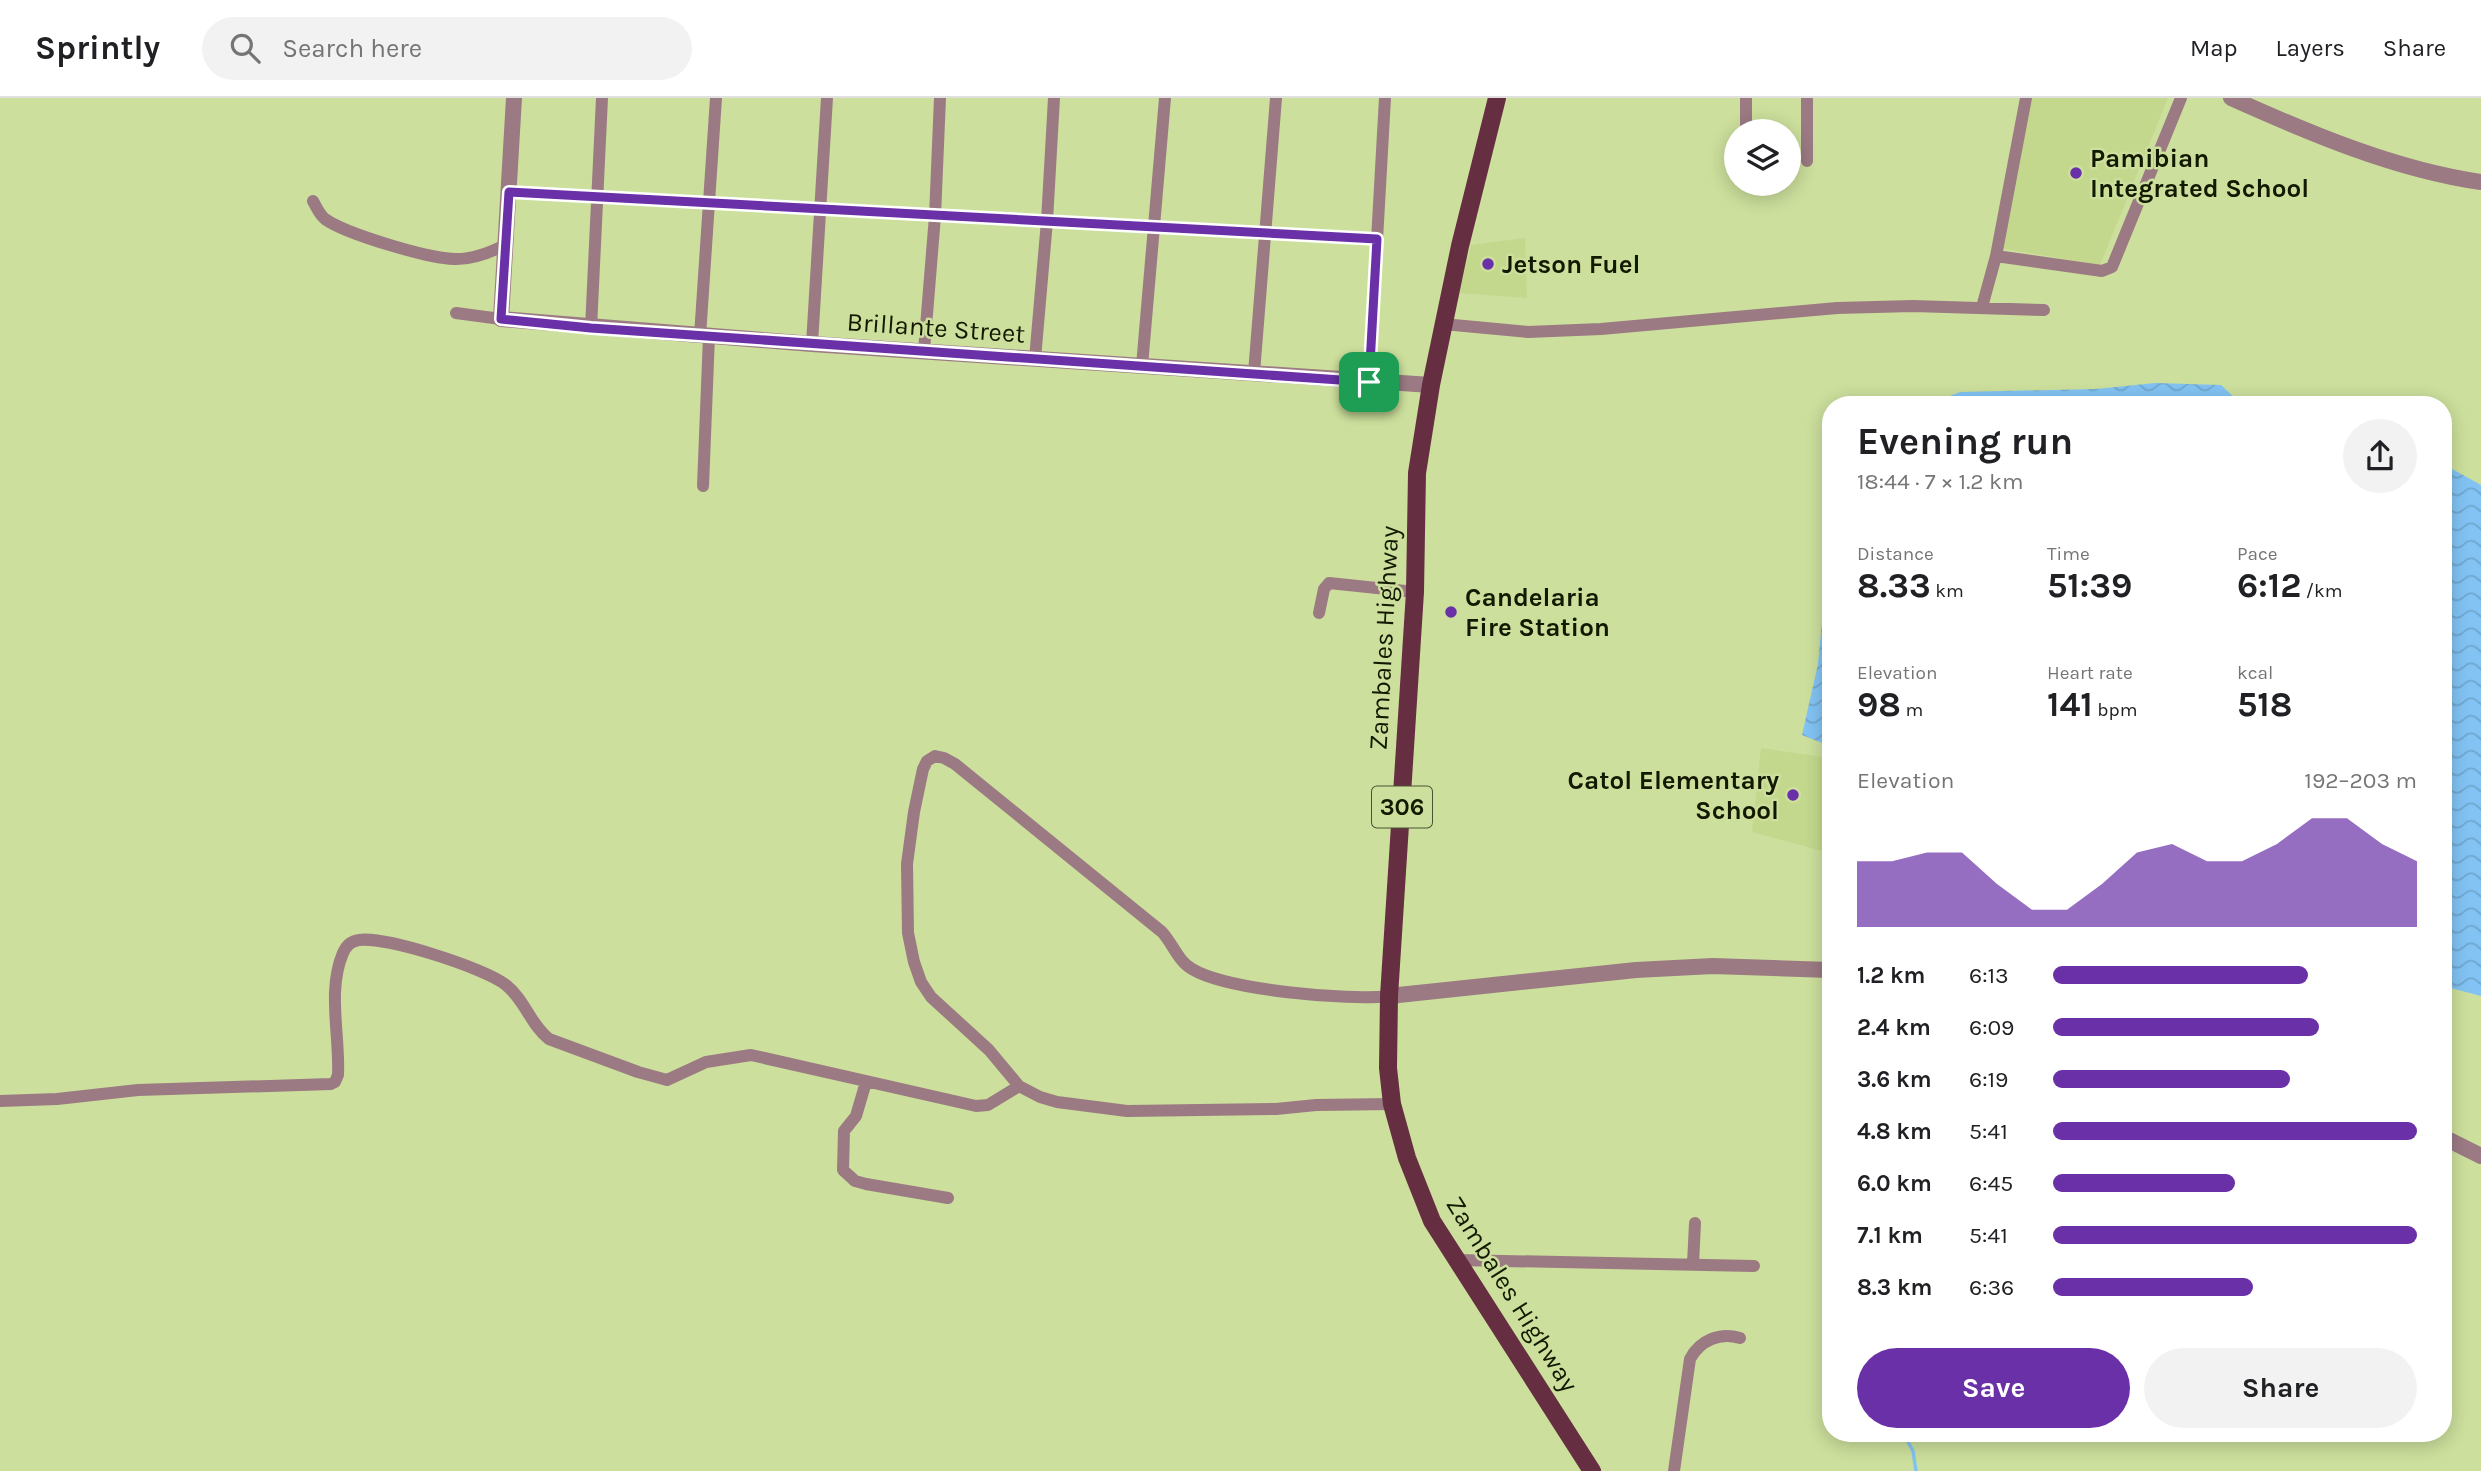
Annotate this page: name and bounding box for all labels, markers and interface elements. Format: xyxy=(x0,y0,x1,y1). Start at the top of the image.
search box xyxy=(202,17,692,80)
text: Sprintly xyxy=(35,29,160,67)
icon: search xyxy=(226,29,264,67)
text: Search here xyxy=(282,33,422,64)
text: Map xyxy=(2190,34,2238,62)
text: Layers xyxy=(2276,34,2345,62)
text: Share xyxy=(2383,34,2446,62)
map controls xyxy=(1724,119,1801,196)
button: layers xyxy=(1724,119,1801,196)
place label: Pamibian Integrated School xyxy=(2090,143,2309,204)
marker: Pamibian Integrated School xyxy=(2068,165,2084,181)
place label: Jetson Fuel xyxy=(1502,249,1640,280)
marker: Jetson Fuel xyxy=(1480,256,1496,272)
street label: Brillante Street xyxy=(846,306,1026,350)
pin xyxy=(1339,352,1399,412)
icon: arrive xyxy=(1350,363,1388,401)
text: Evening run xyxy=(1857,419,2073,464)
button: share xyxy=(2343,419,2417,493)
text: 18:44 · 7 × 1.2 km xyxy=(1857,468,2024,495)
street label: Zambales Highway xyxy=(1363,525,1405,751)
text: Distance xyxy=(1857,543,1934,565)
text: Time xyxy=(2047,543,2090,565)
text: Pace xyxy=(2237,543,2278,565)
text: 8.33 xyxy=(1857,565,1931,606)
text: 51:39 xyxy=(2047,565,2132,606)
text: 6:12 xyxy=(2237,565,2301,606)
text: km xyxy=(1931,580,1964,602)
text: /km xyxy=(2301,580,2343,602)
place label: Candelaria Fire Station xyxy=(1465,582,1610,643)
marker: Candelaria Fire Station xyxy=(1443,604,1459,620)
text: Elevation xyxy=(1857,662,1937,684)
text: Heart rate xyxy=(2047,662,2133,684)
text: kcal xyxy=(2237,662,2273,684)
text: 98 xyxy=(1857,684,1901,725)
text: 141 xyxy=(2047,684,2093,725)
text: 518 xyxy=(2237,684,2292,725)
text: m xyxy=(1901,699,1923,721)
text: bpm xyxy=(2093,699,2137,721)
place label: Catol Elementary School xyxy=(1567,765,1779,826)
text: Elevation xyxy=(1857,767,1954,794)
text: 192–203 m xyxy=(2304,767,2417,794)
road number: 306 xyxy=(1372,786,1432,828)
marker: Catol Elementary School xyxy=(1785,787,1801,803)
text: 1.2 km xyxy=(1857,962,1925,989)
text: 6:13 xyxy=(1969,962,2009,989)
text: 2.4 km xyxy=(1857,1014,1931,1041)
text: 6:09 xyxy=(1969,1014,2014,1041)
text: 3.6 km xyxy=(1857,1066,1931,1093)
text: 6:19 xyxy=(1969,1066,2008,1093)
text: 4.8 km xyxy=(1857,1118,1932,1145)
text: 5:41 xyxy=(1969,1118,2008,1145)
text: 6.0 km xyxy=(1857,1170,1932,1197)
text: 6:45 xyxy=(1969,1170,2013,1197)
street label: Zambales Highway xyxy=(1439,1190,1585,1398)
text: 7.1 km xyxy=(1857,1222,1923,1249)
text: 5:41 xyxy=(1969,1222,2008,1249)
text: 8.3 km xyxy=(1857,1274,1932,1301)
text: 6:36 xyxy=(1969,1274,2014,1301)
button: Save xyxy=(1857,1348,2130,1428)
button: Share xyxy=(2144,1348,2417,1428)

